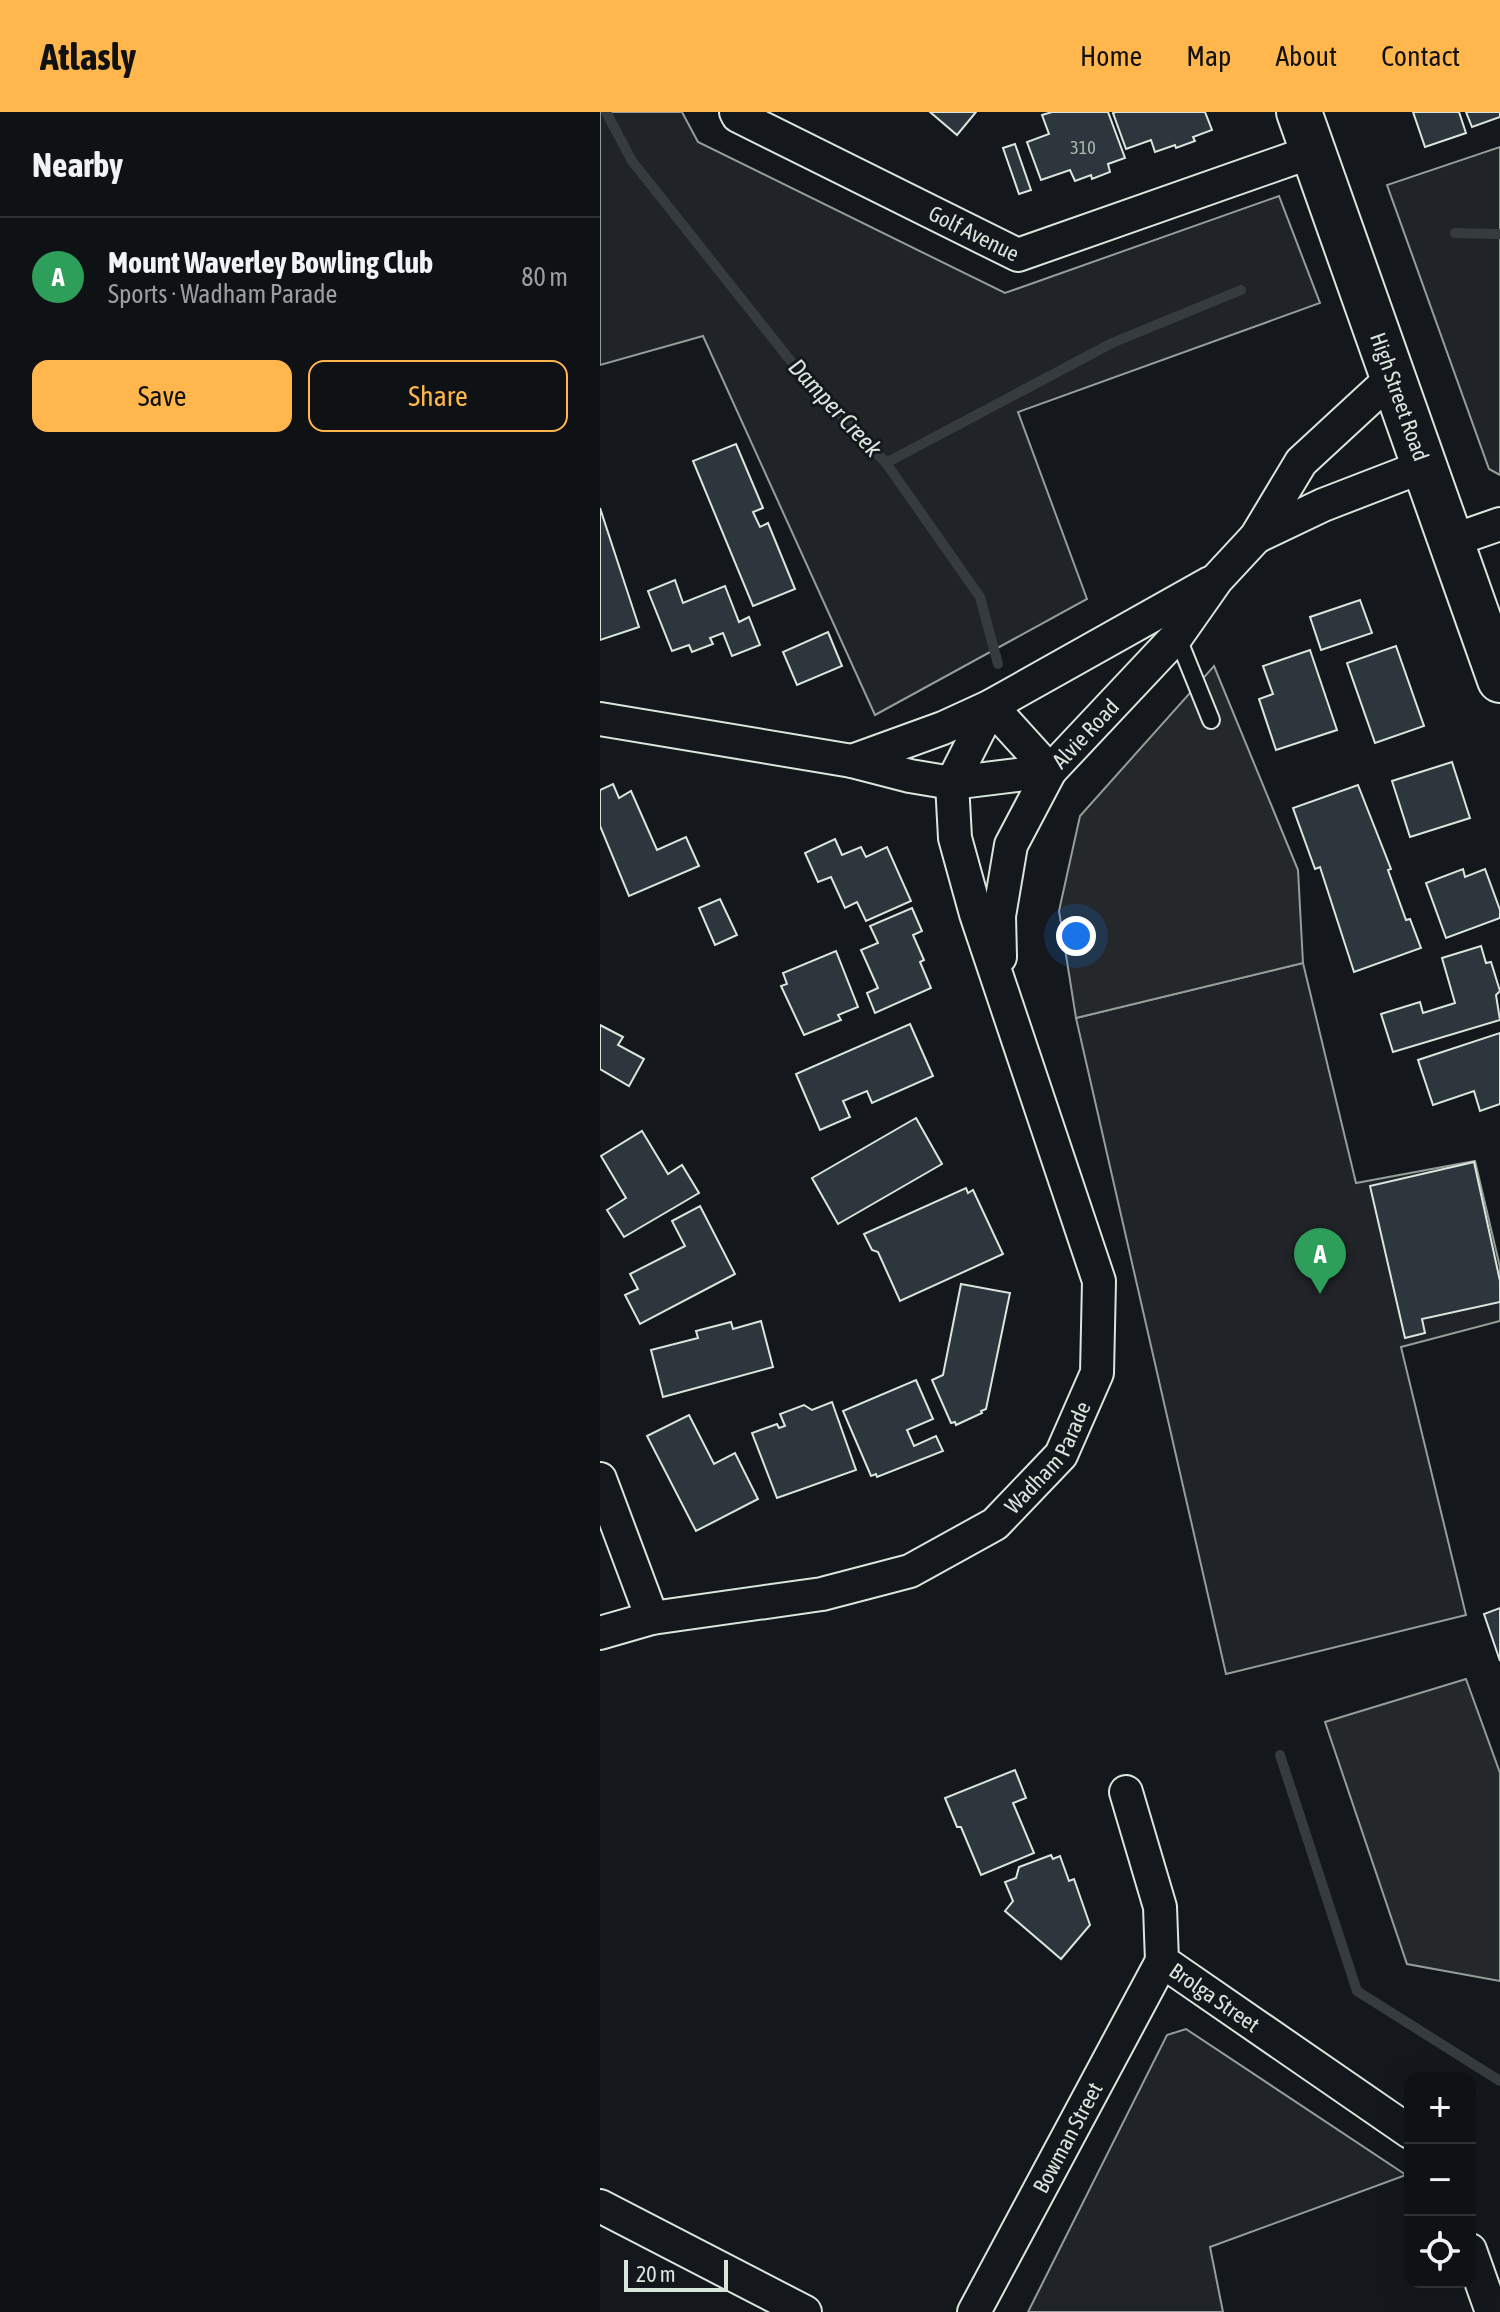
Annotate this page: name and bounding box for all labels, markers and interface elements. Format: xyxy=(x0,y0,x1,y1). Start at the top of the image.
text: Atlasly xyxy=(40,35,136,78)
text: Home xyxy=(1080,40,1142,72)
text: Map xyxy=(1186,40,1231,72)
text: About xyxy=(1275,40,1337,72)
text: Contact xyxy=(1381,40,1460,72)
house number: 310 xyxy=(1070,137,1096,158)
text: Nearby xyxy=(32,145,123,184)
street label: Golf Avenue xyxy=(924,200,1024,267)
text: Mount Waverley Bowling Club xyxy=(108,245,433,279)
text: A xyxy=(52,262,64,292)
text: 80 m xyxy=(521,262,568,292)
text: Sports · Wadham Parade xyxy=(108,279,337,309)
street label: High Street Road xyxy=(1365,329,1434,464)
water label: Damper Creek xyxy=(783,353,888,462)
button: Save xyxy=(32,360,292,432)
button: Share xyxy=(308,360,568,432)
street label: Alvie Road xyxy=(1046,694,1124,774)
your location xyxy=(1056,916,1096,956)
pin: A xyxy=(1294,1228,1346,1294)
street label: Wadham Parade xyxy=(999,1397,1096,1519)
street label: Brolga Street xyxy=(1165,1957,1265,2037)
map controls xyxy=(1404,2072,1476,2288)
button: + xyxy=(1404,2072,1476,2144)
street label: Bowman Street xyxy=(1027,2078,1108,2197)
button: − xyxy=(1404,2144,1476,2216)
button: locate xyxy=(1404,2216,1476,2288)
scale bar xyxy=(624,2256,728,2292)
text: 20 m xyxy=(636,2261,676,2287)

